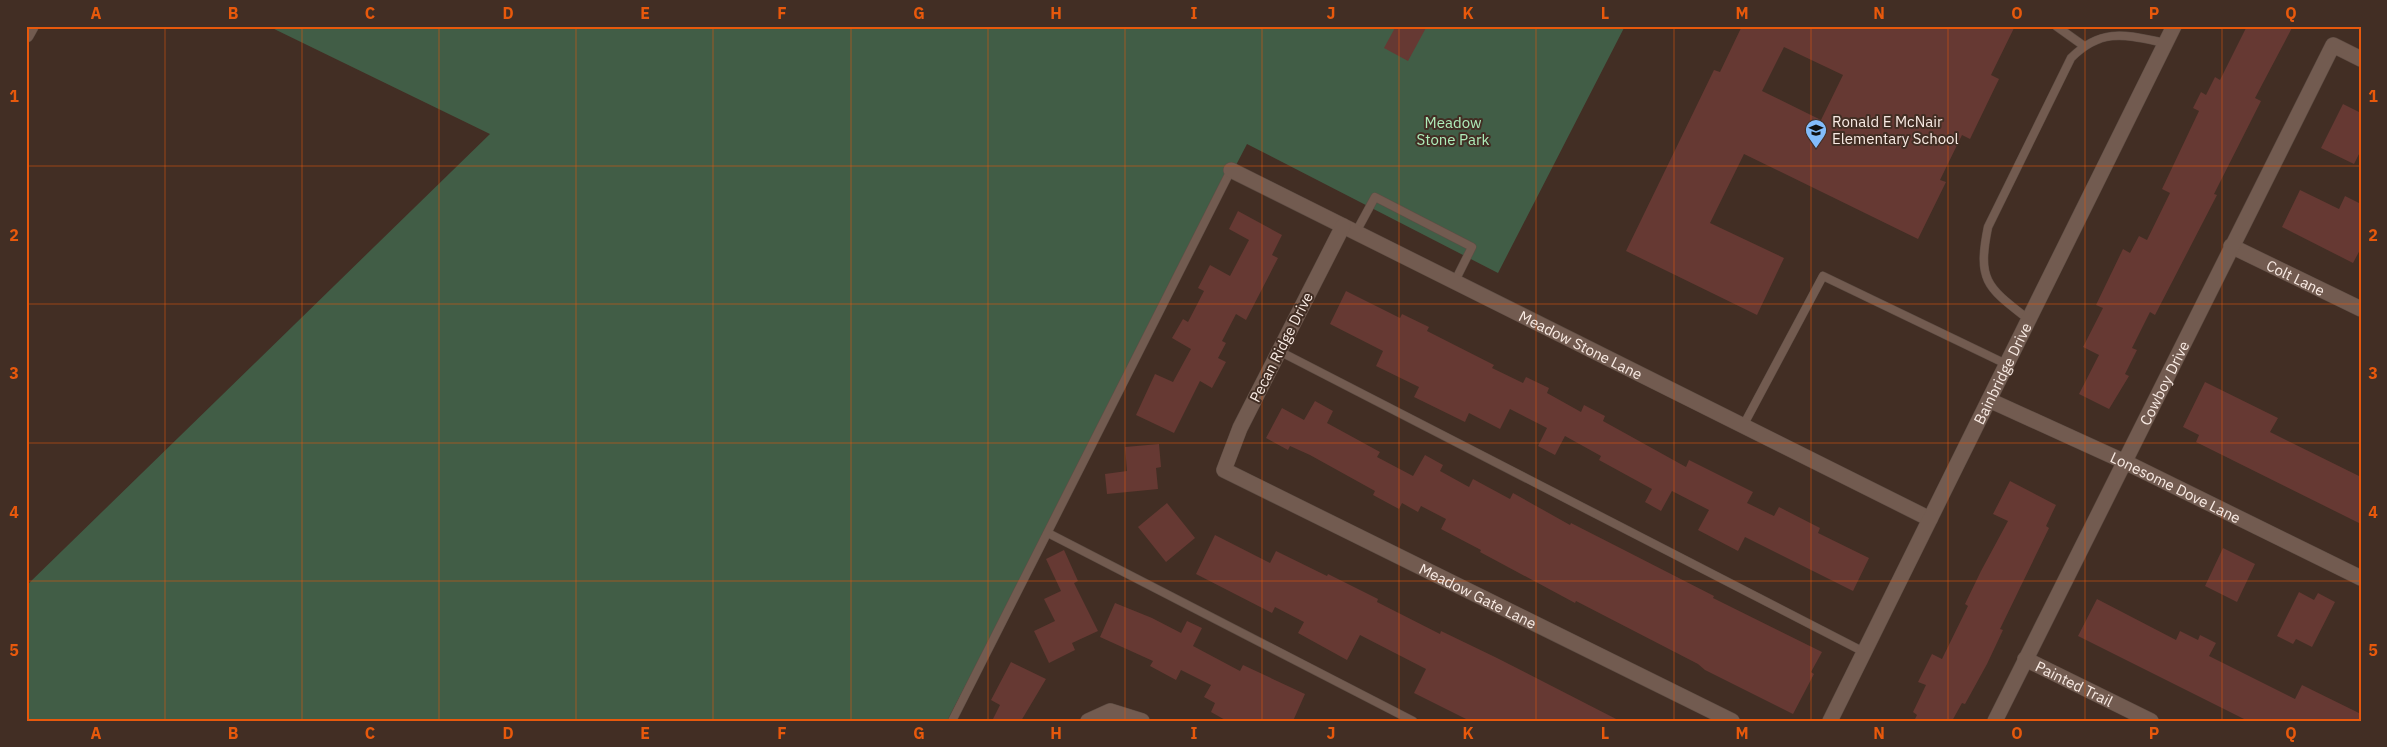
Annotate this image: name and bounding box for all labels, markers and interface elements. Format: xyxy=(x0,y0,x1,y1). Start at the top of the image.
text: A xyxy=(91,3,102,23)
text: B xyxy=(228,3,239,23)
text: C xyxy=(365,3,375,23)
text: D xyxy=(502,3,514,23)
text: E xyxy=(640,3,650,23)
text: F xyxy=(777,3,787,23)
text: G xyxy=(913,3,925,23)
text: H xyxy=(1050,3,1062,23)
text: I xyxy=(1191,3,1198,23)
text: J xyxy=(1327,3,1335,23)
text: K xyxy=(1462,3,1474,23)
text: L xyxy=(1601,3,1609,23)
text: M xyxy=(1735,3,1749,23)
text: N xyxy=(1873,3,1885,23)
text: O xyxy=(2011,3,2023,23)
text: P xyxy=(2149,3,2159,23)
text: Q xyxy=(2285,3,2297,23)
text: 1 xyxy=(9,86,19,106)
text: 1 xyxy=(2368,86,2378,106)
place label: Ronald E McNair Elementary School xyxy=(1832,112,1959,148)
park label: Meadow Stone Park xyxy=(1417,113,1490,149)
school or university icon: Ronald E McNair Elementary School xyxy=(1804,118,1828,149)
text: 2 xyxy=(9,225,19,245)
text: 2 xyxy=(2368,225,2378,245)
street label: Colt Lane xyxy=(2263,255,2328,300)
street label: Pecan Ridge Drive xyxy=(1245,289,1317,405)
street label: Meadow Stone Lane xyxy=(1516,306,1646,383)
street label: Bainbridge Drive xyxy=(1969,319,2035,427)
street label: Cowboy Drive xyxy=(2135,337,2193,428)
text: 3 xyxy=(9,363,19,383)
text: 3 xyxy=(2368,363,2378,383)
street label: Lonesome Dove Lane xyxy=(2108,447,2244,527)
text: 4 xyxy=(9,502,19,522)
text: 4 xyxy=(2368,502,2378,522)
street label: Meadow Gate Lane xyxy=(1416,559,1540,632)
text: 5 xyxy=(9,640,19,660)
text: 5 xyxy=(2368,640,2378,660)
street label: Painted Trail xyxy=(2032,656,2116,710)
text: A xyxy=(91,723,102,743)
text: B xyxy=(228,723,239,743)
text: C xyxy=(365,723,375,743)
text: D xyxy=(502,723,514,743)
text: E xyxy=(640,723,650,743)
text: F xyxy=(777,723,787,743)
text: G xyxy=(913,723,925,743)
text: H xyxy=(1050,723,1062,743)
text: I xyxy=(1191,723,1198,743)
text: J xyxy=(1327,723,1335,743)
text: K xyxy=(1462,723,1474,743)
text: L xyxy=(1601,723,1609,743)
text: M xyxy=(1735,723,1749,743)
text: N xyxy=(1873,723,1885,743)
text: O xyxy=(2011,723,2023,743)
text: P xyxy=(2149,723,2159,743)
text: Q xyxy=(2285,723,2297,743)

